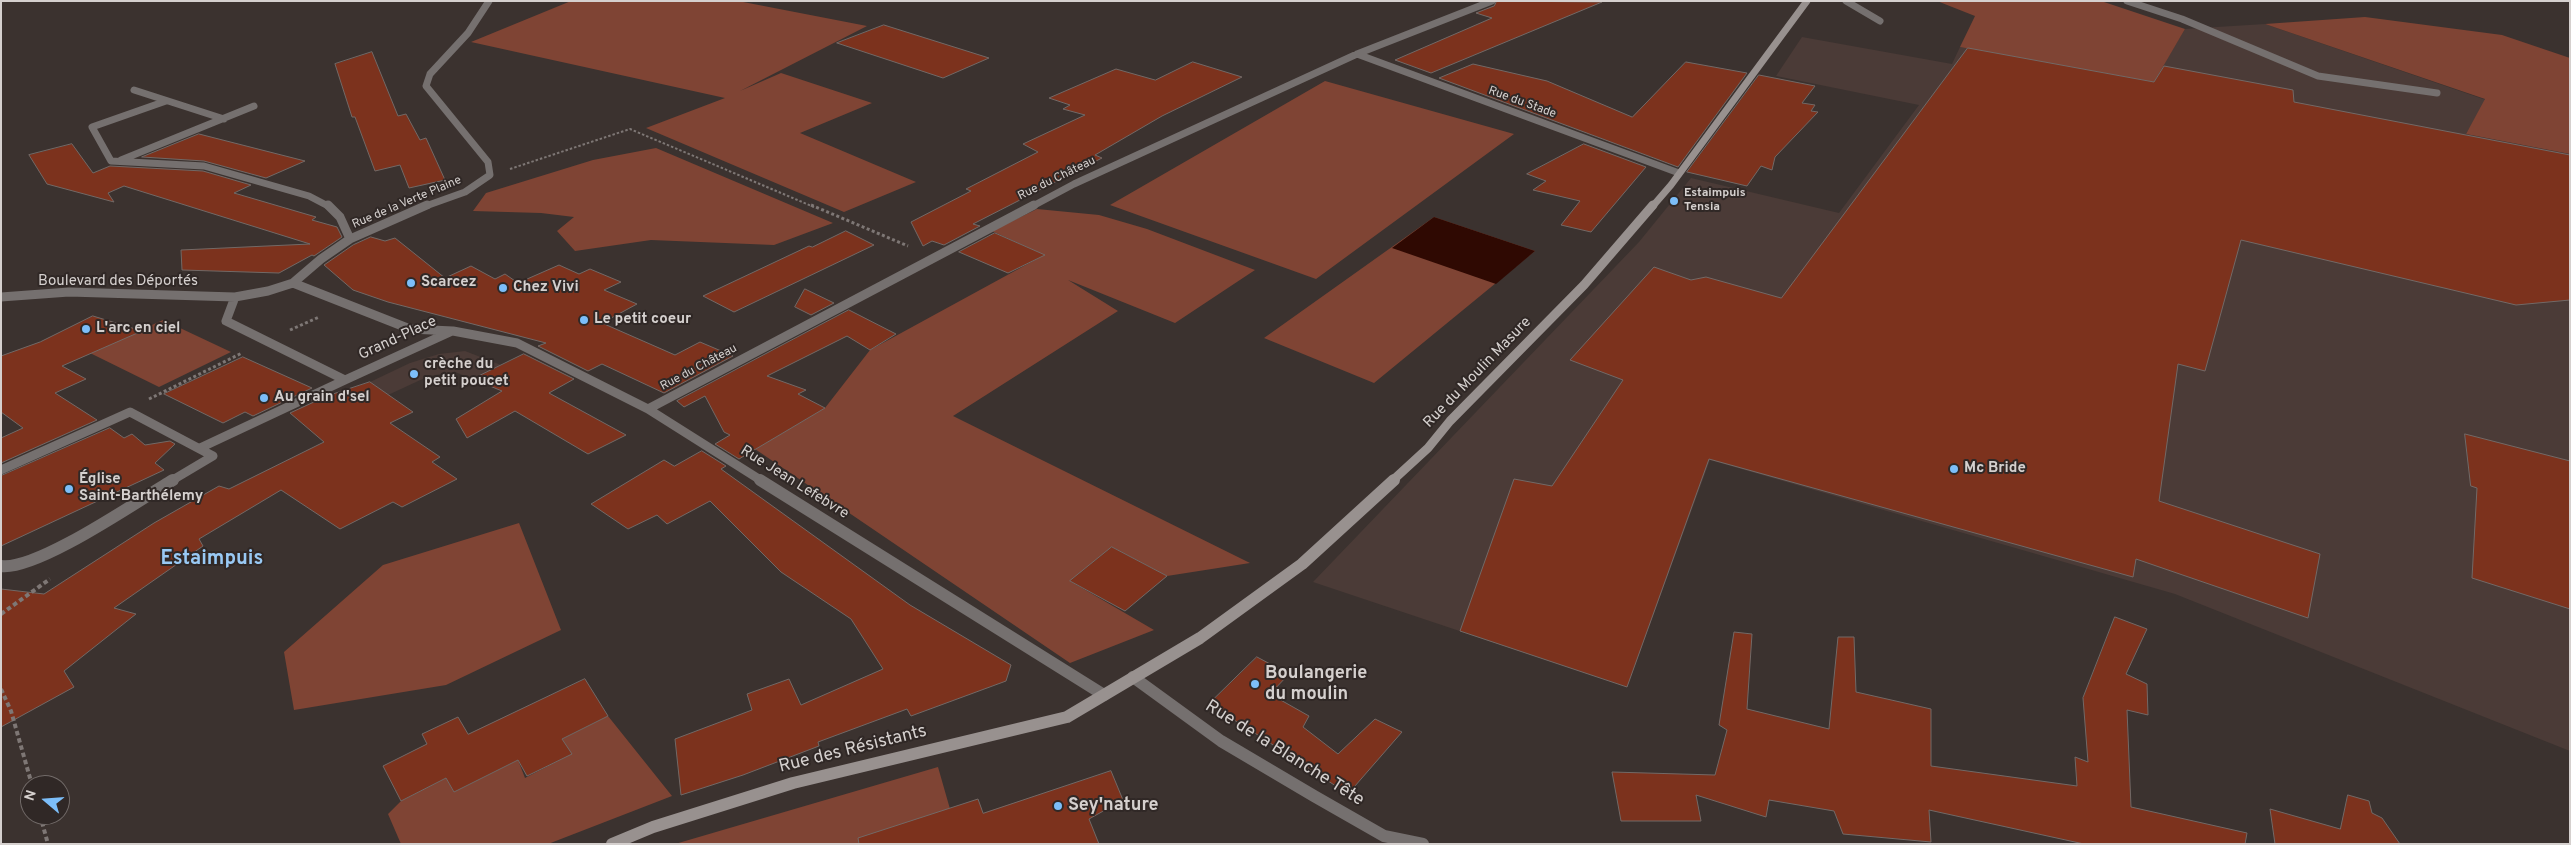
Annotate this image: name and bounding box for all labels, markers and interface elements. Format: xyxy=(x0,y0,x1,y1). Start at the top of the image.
street label: Rue du Stade xyxy=(1486,84,1558,122)
street label: Rue du Château xyxy=(1016,154,1098,204)
street label: Rue de la Verte Plaine xyxy=(350,173,464,233)
place label: Estaimpuis Tensia xyxy=(1684,187,1746,215)
marker: Estaimpuis Tensia xyxy=(1668,195,1680,207)
street label: Boulevard des Déportés xyxy=(38,273,198,291)
place label: Scarcez xyxy=(421,274,477,292)
marker: Scarcez xyxy=(405,277,417,289)
place label: Chez Vivi xyxy=(513,279,579,297)
marker: Chez Vivi xyxy=(497,282,509,294)
place label: Le petit coeur xyxy=(594,311,691,329)
street label: Grand-Place xyxy=(356,313,440,365)
marker: Le petit coeur xyxy=(578,314,590,326)
street label: Rue du Moulin Masure xyxy=(1420,314,1536,432)
place label: L'arc en ciel xyxy=(96,320,180,338)
marker: L'arc en ciel xyxy=(80,323,92,335)
street label: Rue du Château xyxy=(658,342,740,394)
place label: crèche du petit poucet xyxy=(424,356,509,391)
marker: crèche du petit poucet xyxy=(408,368,420,380)
place label: Au grain d'sel xyxy=(274,389,370,407)
marker: Au grain d'sel xyxy=(258,392,270,404)
street label: Rue Jean Lefebvre xyxy=(736,442,852,524)
place label: Mc Bride xyxy=(1964,460,2026,478)
marker: Mc Bride xyxy=(1948,463,1960,475)
place label: Église Saint-Barthélemy xyxy=(79,471,203,506)
marker: Église Saint-Barthélemy xyxy=(63,483,75,495)
district label: Estaimpuis xyxy=(161,548,263,572)
place label: Boulangerie du moulin xyxy=(1265,663,1367,706)
marker: Boulangerie du moulin xyxy=(1249,678,1261,690)
street label: Rue de la Blanche Tête xyxy=(1200,696,1368,812)
street label: Rue des Résistants xyxy=(777,721,929,779)
north arrow xyxy=(20,775,70,825)
text: N xyxy=(22,788,41,803)
place label: Sey'nature xyxy=(1068,795,1159,817)
marker: Sey'nature xyxy=(1052,800,1064,812)

